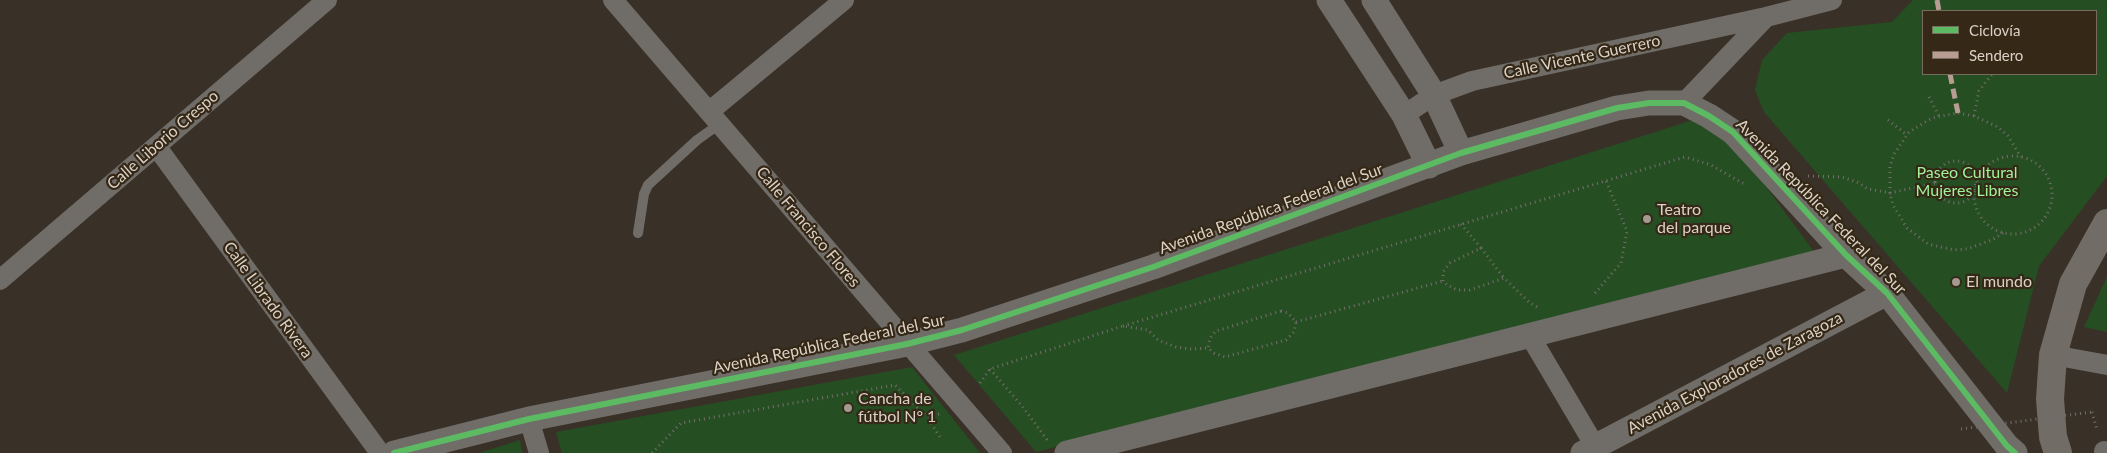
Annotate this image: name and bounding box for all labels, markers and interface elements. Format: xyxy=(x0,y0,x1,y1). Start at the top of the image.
legend xyxy=(1922,10,2097,75)
text: Ciclovía xyxy=(1969,21,2020,39)
street label: Calle Vicente Guerrero xyxy=(1502,31,1662,83)
text: Sendero xyxy=(1969,46,2023,64)
street label: Calle Liborio Crespo xyxy=(103,86,223,194)
street label: Avenida República Federal del Sur xyxy=(1732,115,1910,299)
street label: Avenida República Federal del Sur xyxy=(1156,159,1386,259)
street label: Calle Francisco Flores xyxy=(752,163,864,291)
park label: Paseo Cultural Mujeres Libres xyxy=(1916,163,2018,201)
place label: Teatro del parque xyxy=(1657,200,1731,238)
marker: Teatro del parque xyxy=(1641,213,1653,225)
street label: Calle Librado Rivera xyxy=(219,238,317,362)
place label: El mundo xyxy=(1966,272,2032,292)
marker: El mundo xyxy=(1950,276,1962,288)
street label: Avenida Exploradores de Zaragoza xyxy=(1624,308,1846,438)
street label: Avenida República Federal del Sur xyxy=(711,310,947,378)
place label: Cancha de fútbol N° 1 xyxy=(858,389,936,427)
marker: Cancha de fútbol N° 1 xyxy=(842,402,854,414)

